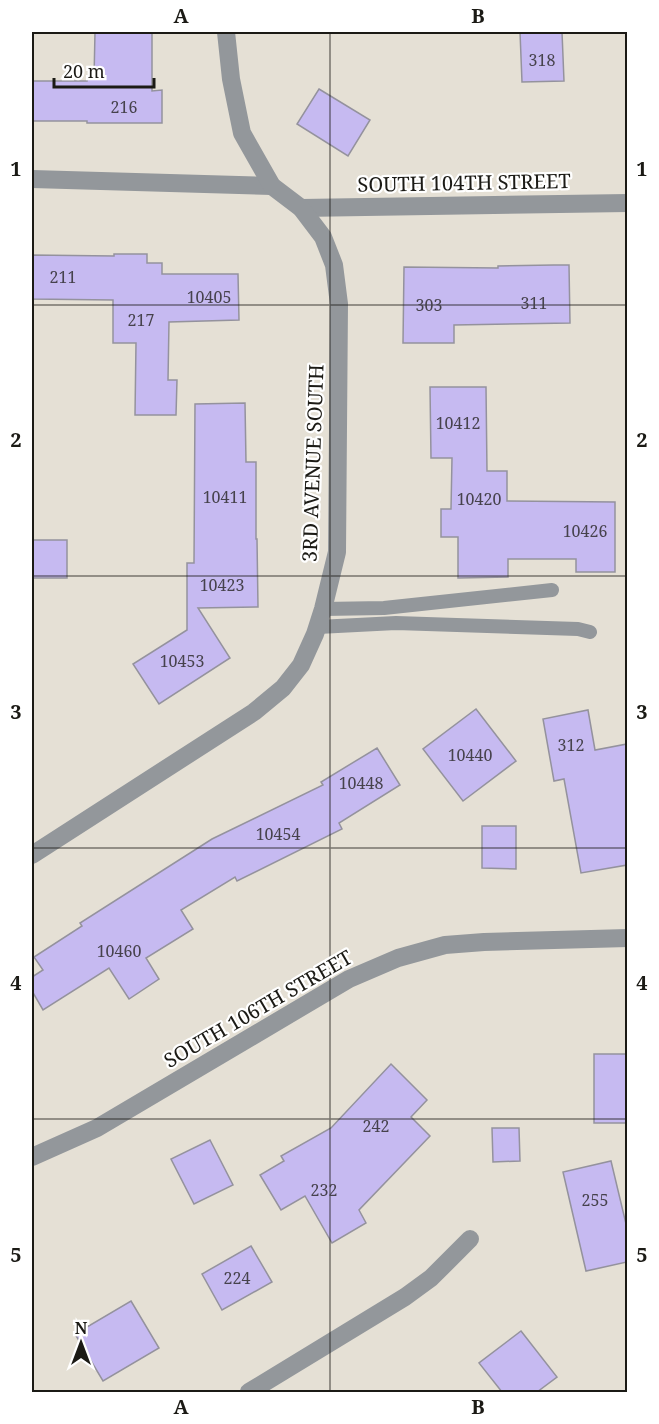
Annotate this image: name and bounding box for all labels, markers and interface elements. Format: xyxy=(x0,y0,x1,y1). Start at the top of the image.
text: A xyxy=(173,2,189,29)
text: B xyxy=(471,2,485,29)
house number: 318 xyxy=(529,49,555,71)
scale bar xyxy=(54,51,154,89)
text: 20 m xyxy=(63,59,105,83)
house number: 216 xyxy=(111,96,137,118)
text: 1 xyxy=(10,155,22,182)
text: 1 xyxy=(636,155,648,182)
street label: SOUTH 104TH STREET xyxy=(357,167,571,198)
house number: 211 xyxy=(50,266,76,288)
house number: 10405 xyxy=(187,286,231,308)
house number: 311 xyxy=(521,292,547,314)
house number: 303 xyxy=(416,294,442,316)
house number: 217 xyxy=(128,309,154,331)
street label: 3RD AVENUE SOUTH xyxy=(296,363,329,562)
house number: 10412 xyxy=(436,412,480,434)
text: 2 xyxy=(10,426,22,453)
text: 2 xyxy=(636,426,648,453)
house number: 10411 xyxy=(203,486,247,508)
house number: 10420 xyxy=(457,488,501,510)
house number: 10426 xyxy=(563,520,607,542)
house number: 10423 xyxy=(200,574,244,596)
house number: 10453 xyxy=(160,650,204,672)
text: 3 xyxy=(10,698,22,725)
text: 3 xyxy=(636,698,648,725)
house number: 312 xyxy=(558,734,584,756)
house number: 10440 xyxy=(448,744,492,766)
house number: 10448 xyxy=(339,772,383,794)
house number: 10454 xyxy=(256,823,300,845)
house number: 10460 xyxy=(97,940,141,962)
street label: SOUTH 106TH STREET xyxy=(159,944,357,1074)
text: 4 xyxy=(10,969,22,996)
text: 4 xyxy=(636,969,648,996)
house number: 242 xyxy=(363,1115,389,1137)
house number: 232 xyxy=(311,1179,337,1201)
house number: 255 xyxy=(582,1189,608,1211)
text: 5 xyxy=(10,1241,22,1268)
text: 5 xyxy=(636,1241,648,1268)
house number: 224 xyxy=(224,1267,250,1289)
north arrow xyxy=(51,1313,111,1373)
text: N xyxy=(75,1317,88,1339)
text: A xyxy=(173,1393,189,1420)
text: B xyxy=(471,1393,485,1420)

